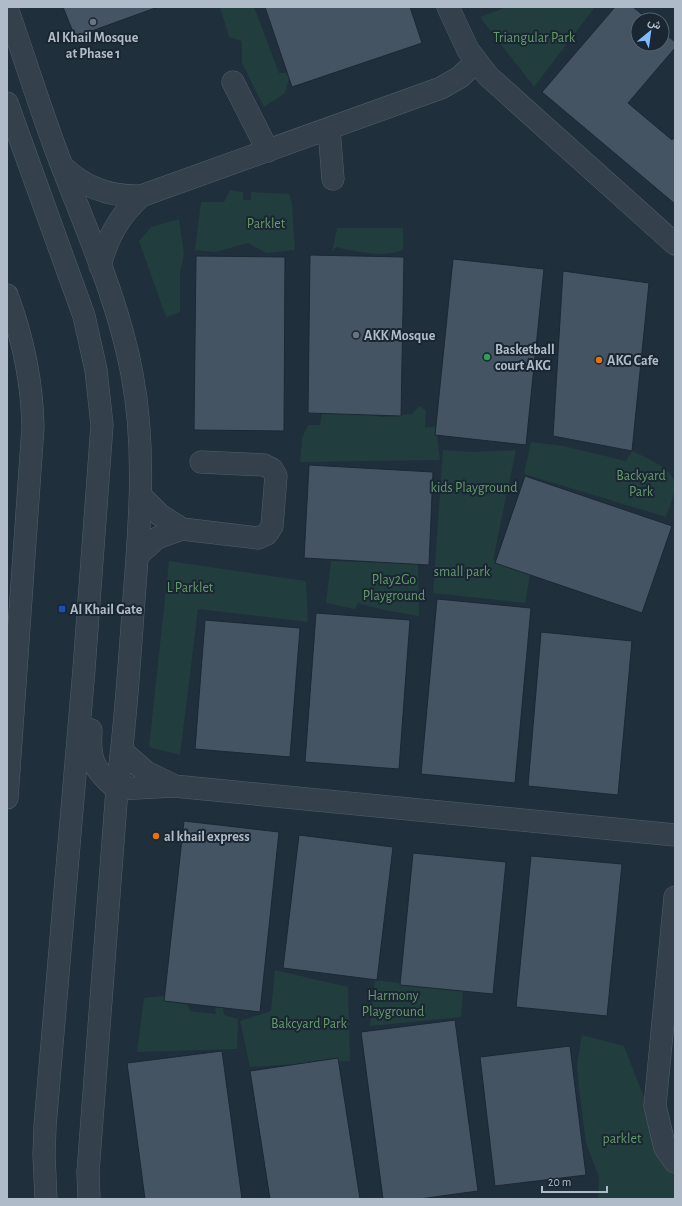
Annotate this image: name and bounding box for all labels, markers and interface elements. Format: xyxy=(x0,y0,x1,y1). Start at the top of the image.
north arrow xyxy=(630,12,670,52)
text: ش xyxy=(646,16,663,33)
marker: Al Khail Mosque at Phase 1 xyxy=(88,17,98,27)
place label: Al Khail Mosque at Phase 1 xyxy=(48,31,139,61)
park label: Triangular Park xyxy=(493,31,576,45)
park label: Parklet xyxy=(247,217,286,231)
place label: AKK Mosque xyxy=(364,329,436,343)
marker: AKK Mosque xyxy=(351,330,361,340)
place label: Basketball court AKG xyxy=(495,343,555,373)
marker: Basketball court AKG xyxy=(482,352,492,362)
place label: AKG Cafe xyxy=(607,354,659,368)
marker: AKG Cafe xyxy=(594,355,604,365)
park label: Backyard Park xyxy=(616,469,666,499)
park label: kids Playground xyxy=(431,481,517,495)
park label: small park xyxy=(434,565,491,579)
park label: Play2Go Playground xyxy=(363,573,425,603)
park label: L Parklet xyxy=(167,581,214,595)
place label: Al Khail Gate xyxy=(70,603,143,617)
marker: Al Khail Gate xyxy=(57,604,67,614)
place label: al khail express xyxy=(164,830,250,844)
marker: al khail express xyxy=(151,831,161,841)
park label: Harmony Playground xyxy=(362,989,424,1019)
park label: Bakcyard Park xyxy=(271,1017,348,1031)
park label: parklet xyxy=(603,1132,642,1146)
scale bar xyxy=(542,1168,607,1194)
text: 20 m xyxy=(548,1176,571,1188)

